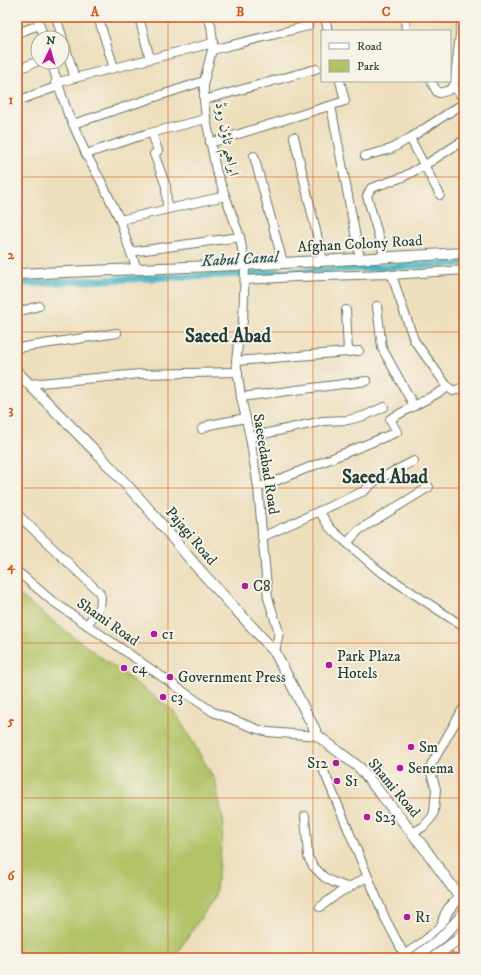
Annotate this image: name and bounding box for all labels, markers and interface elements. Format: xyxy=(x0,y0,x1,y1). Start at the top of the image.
text: A xyxy=(90,4,100,20)
text: B xyxy=(236,4,244,20)
text: C xyxy=(382,4,391,20)
north arrow xyxy=(30,30,70,70)
legend xyxy=(321,30,451,82)
text: N xyxy=(46,34,56,48)
text: Road xyxy=(357,39,382,54)
text: Park xyxy=(357,59,379,74)
text: 1 xyxy=(9,92,14,108)
street label: ابراہیم ٹاؤن روڈ xyxy=(206,100,243,179)
street label: Afghan Colony Road xyxy=(297,231,423,257)
text: 2 xyxy=(8,247,15,263)
water label: Kabul Canal xyxy=(200,247,281,271)
district label: Saeed Abad xyxy=(185,325,271,348)
text: 3 xyxy=(9,402,14,418)
street label: Saeeedabad Road xyxy=(249,412,283,516)
district label: Saeed Abad xyxy=(342,466,428,489)
street label: Pajagi Road xyxy=(161,503,221,570)
text: 4 xyxy=(6,558,15,575)
place label: C8 xyxy=(253,577,270,596)
marker: C8 xyxy=(240,581,250,591)
street label: Shami Road xyxy=(73,594,143,651)
place label: c1 xyxy=(162,625,174,644)
marker: c1 xyxy=(149,629,159,639)
place label: Park Plaza Hotels xyxy=(337,647,401,683)
place label: c4 xyxy=(132,659,147,678)
marker: Park Plaza Hotels xyxy=(324,660,334,670)
marker: c4 xyxy=(119,663,129,673)
place label: Government Press xyxy=(178,668,286,687)
marker: Government Press xyxy=(165,672,175,682)
place label: c3 xyxy=(171,688,183,707)
marker: c3 xyxy=(158,692,168,702)
text: 5 xyxy=(7,713,15,729)
place label: Sm xyxy=(419,738,438,757)
marker: Sm xyxy=(406,742,416,752)
place label: S12 xyxy=(307,754,329,773)
street label: Shami Road xyxy=(364,754,425,822)
marker: S12 xyxy=(331,758,341,768)
place label: Senema xyxy=(408,759,454,778)
marker: Senema xyxy=(395,763,405,773)
place label: S1 xyxy=(345,772,358,791)
marker: S1 xyxy=(332,776,342,786)
place label: S23 xyxy=(375,808,396,827)
marker: S23 xyxy=(362,812,372,822)
text: 6 xyxy=(8,868,16,884)
place label: R1 xyxy=(415,908,430,927)
marker: R1 xyxy=(402,912,412,922)

